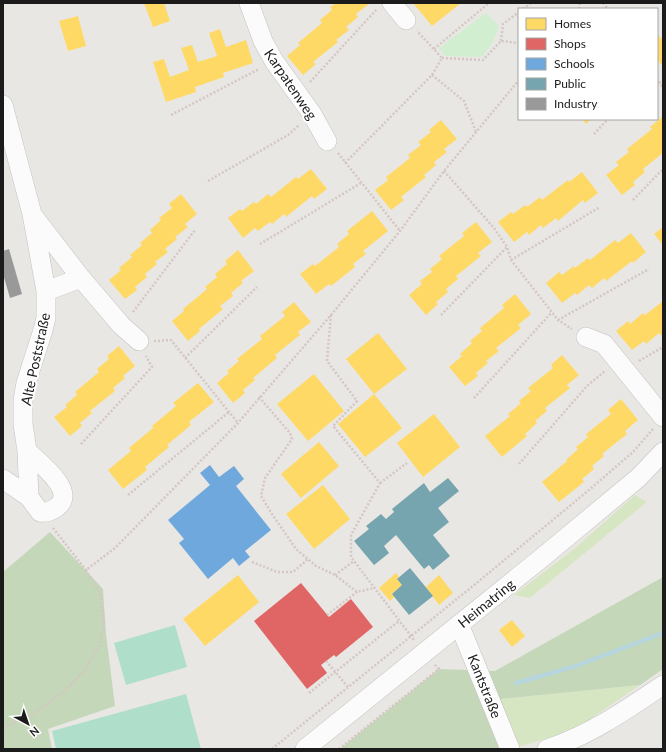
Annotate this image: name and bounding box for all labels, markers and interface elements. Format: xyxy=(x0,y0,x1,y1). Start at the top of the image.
legend xyxy=(518,8,658,120)
text: Homes xyxy=(554,16,591,31)
text: Shops xyxy=(554,36,586,51)
street label: Karpatenweg xyxy=(261,45,321,123)
text: Schools xyxy=(554,56,595,71)
text: Public xyxy=(554,76,586,91)
text: Industry xyxy=(554,96,598,111)
street label: Alte Poststraße xyxy=(17,311,53,407)
street label: Heimatring xyxy=(454,575,518,631)
street label: Kantstraße xyxy=(464,652,506,720)
north arrow xyxy=(8,704,48,744)
text: N xyxy=(27,724,42,740)

